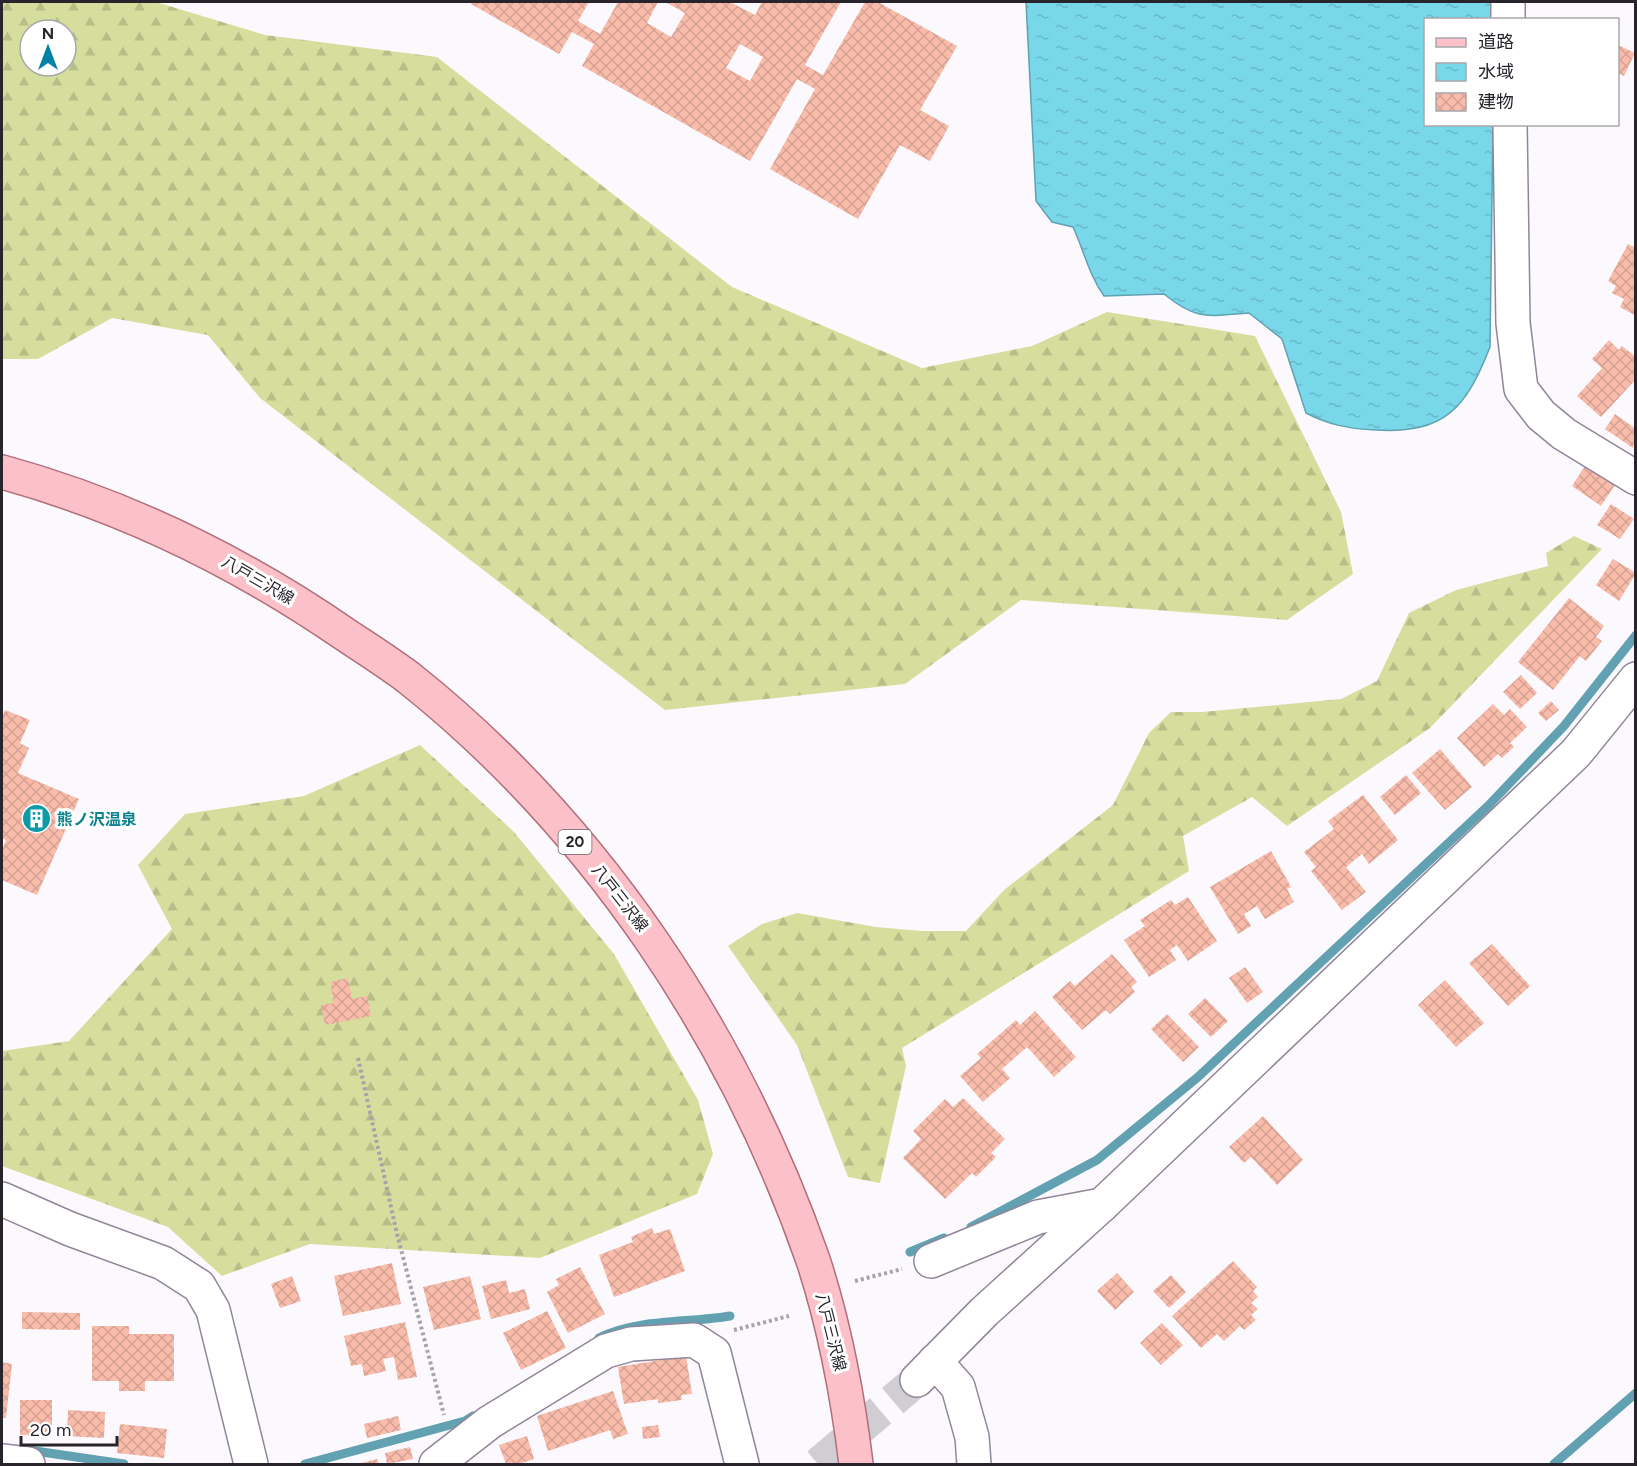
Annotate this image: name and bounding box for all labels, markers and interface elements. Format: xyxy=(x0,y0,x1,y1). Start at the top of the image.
north arrow xyxy=(18,18,78,78)
legend xyxy=(1424,18,1619,126)
text: N xyxy=(42,24,54,43)
text: 道路 xyxy=(1478,31,1514,53)
text: 水域 xyxy=(1478,61,1514,83)
text: 建物 xyxy=(1478,91,1514,113)
street label: 八戸三沢線 xyxy=(219,552,297,608)
building icon: 熊ノ沢温泉 xyxy=(20,803,52,835)
place label: 熊ノ沢温泉 xyxy=(57,810,137,829)
road number: 20 xyxy=(558,830,592,854)
street label: 八戸三沢線 xyxy=(588,861,652,935)
street label: 八戸三沢線 xyxy=(812,1291,850,1373)
scale bar xyxy=(21,1409,117,1447)
text: 20 m xyxy=(30,1419,71,1441)

